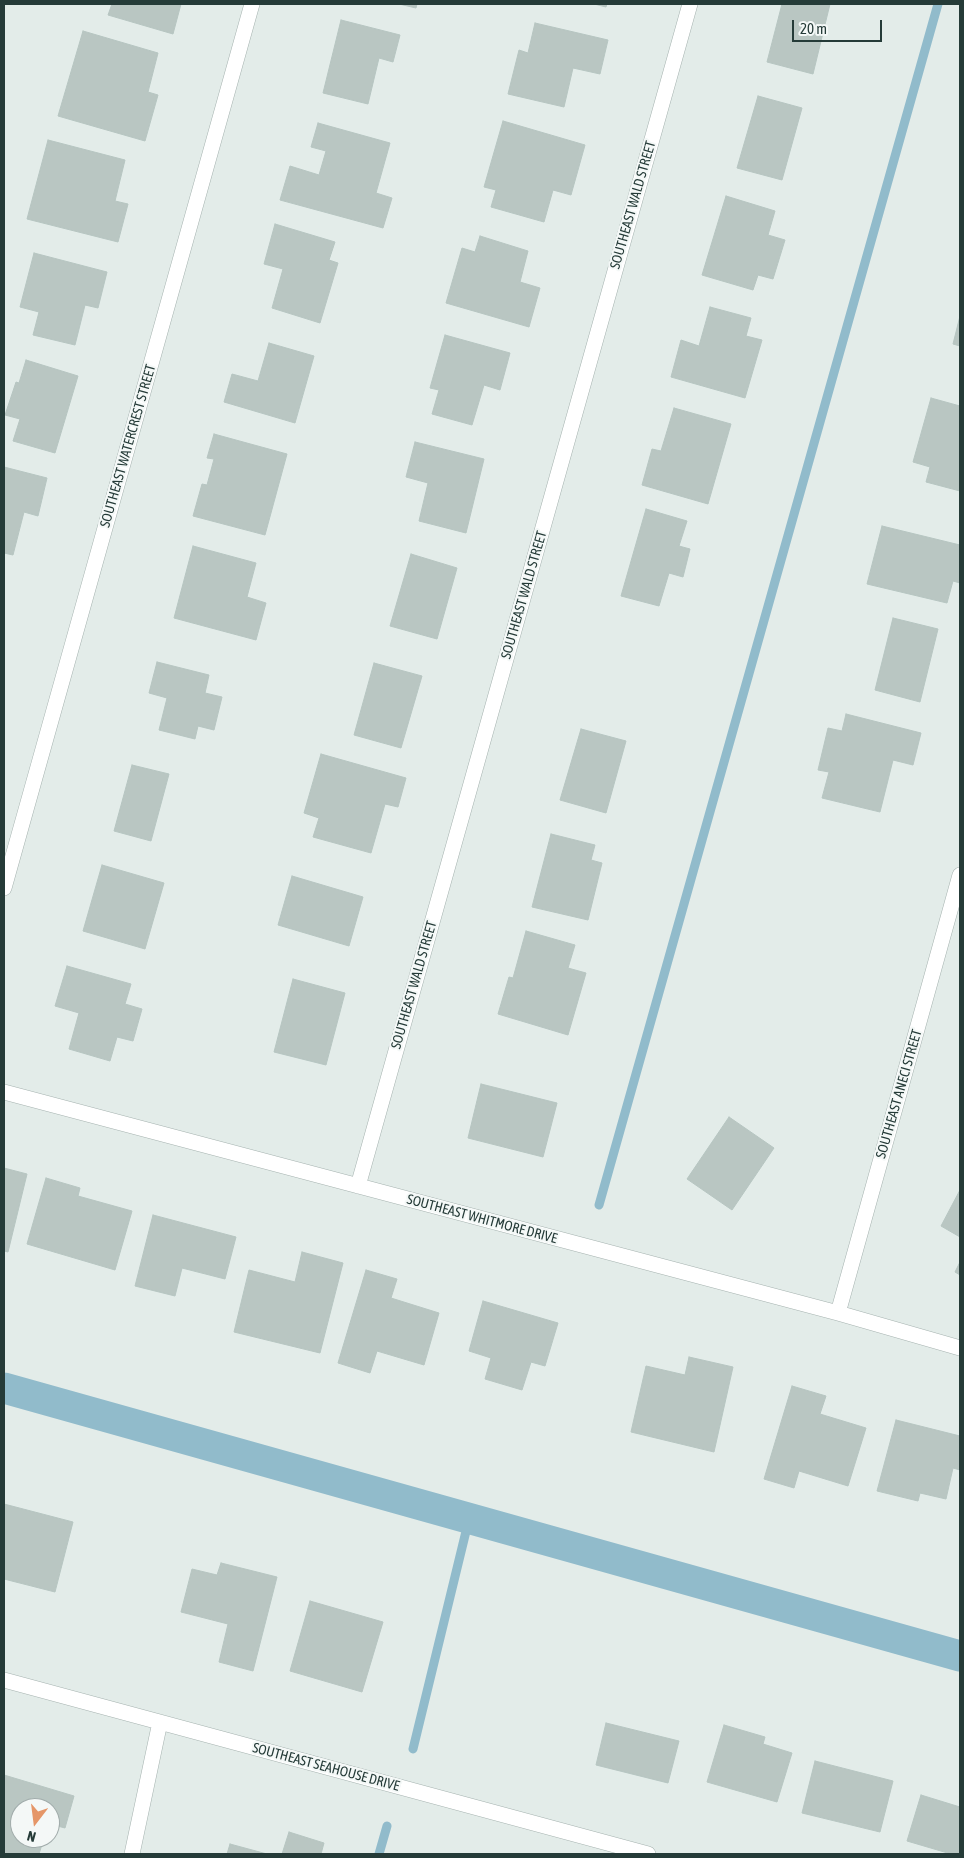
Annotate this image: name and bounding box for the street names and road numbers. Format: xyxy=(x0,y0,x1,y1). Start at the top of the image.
street label: SOUTHEAST WALD STREET xyxy=(607,139,659,271)
street label: SOUTHEAST WATERCREST STREET xyxy=(97,363,159,529)
street label: SOUTHEAST WALD STREET xyxy=(498,529,550,661)
street label: SOUTHEAST WALD STREET xyxy=(388,919,440,1051)
street label: SOUTHEAST ANECI STREET xyxy=(873,1028,925,1160)
street label: SOUTHEAST WHITMORE DRIVE xyxy=(405,1191,559,1247)
street label: SOUTHEAST SEAHOUSE DRIVE xyxy=(251,1739,401,1795)

